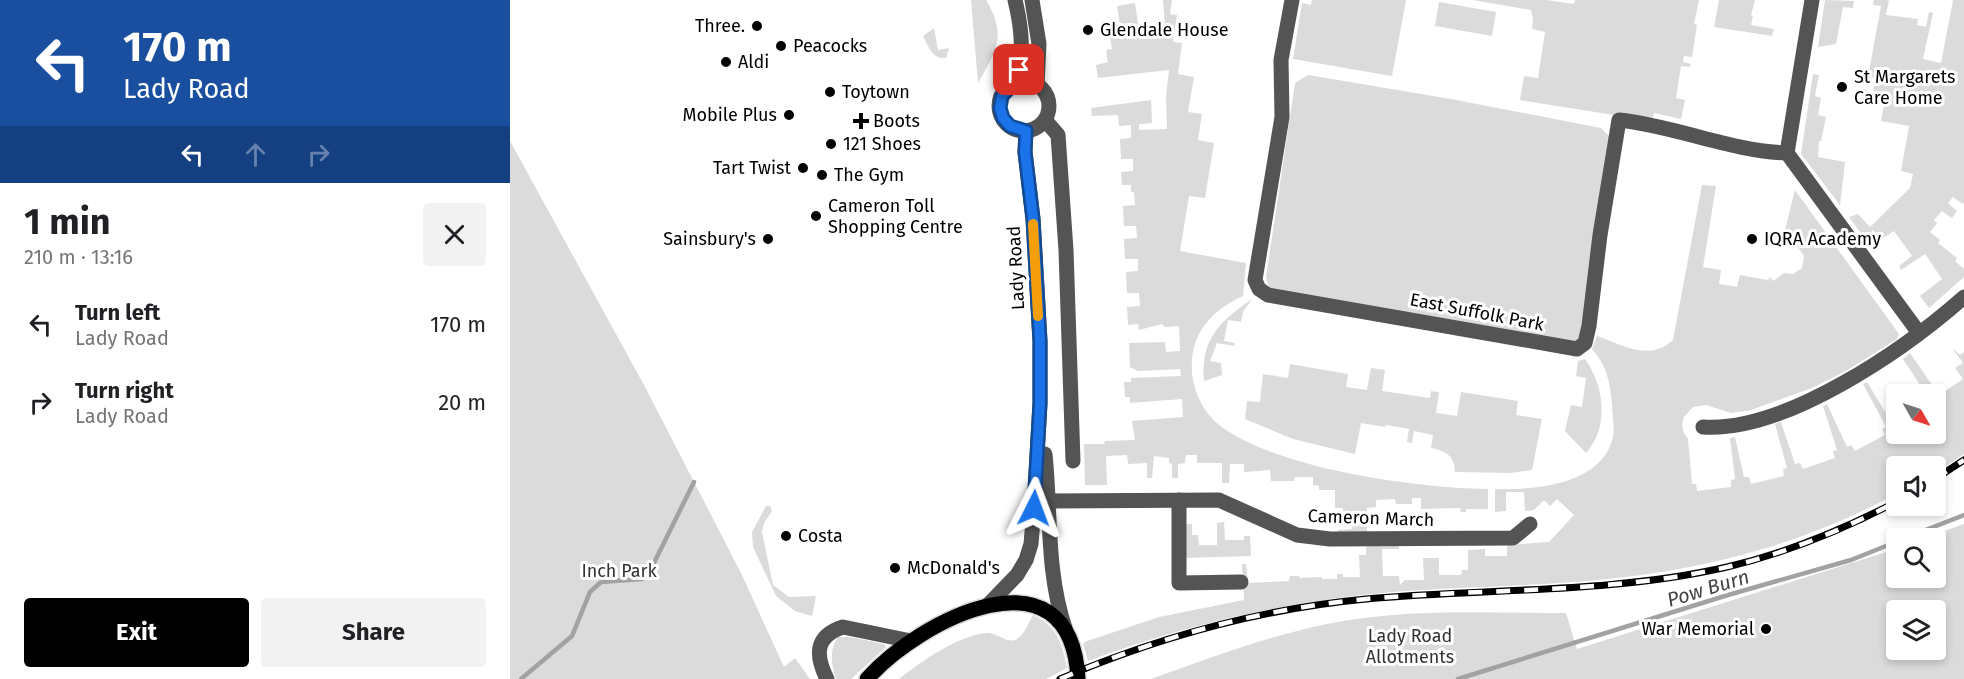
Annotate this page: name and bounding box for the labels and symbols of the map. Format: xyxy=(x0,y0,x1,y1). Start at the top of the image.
place label: Three. xyxy=(695,15,745,37)
marker: Three. xyxy=(750,19,764,33)
place label: Glendale House xyxy=(1100,19,1228,41)
marker: Glendale House xyxy=(1081,23,1095,37)
place label: Peacocks xyxy=(793,35,867,57)
marker: Peacocks xyxy=(774,39,788,53)
pin xyxy=(993,44,1044,95)
place label: Aldi xyxy=(738,51,769,73)
marker: Aldi xyxy=(719,55,733,69)
place label: St Margarets Care Home xyxy=(1854,66,1955,109)
marker: St Margarets Care Home xyxy=(1835,80,1849,94)
place label: Toytown xyxy=(842,81,910,103)
marker: Toytown xyxy=(823,85,837,99)
place label: Mobile Plus xyxy=(683,104,777,126)
marker: Mobile Plus xyxy=(782,108,796,122)
place label: Boots xyxy=(873,110,920,132)
marker: Boots xyxy=(854,114,868,128)
place label: 121 Shoes xyxy=(843,133,921,155)
marker: 121 Shoes xyxy=(824,137,838,151)
place label: Tart Twist xyxy=(713,157,791,179)
marker: Tart Twist xyxy=(796,161,810,175)
place label: The Gym xyxy=(834,164,904,186)
marker: The Gym xyxy=(815,168,829,182)
place label: Cameron Toll Shopping Centre xyxy=(828,195,963,238)
marker: Cameron Toll Shopping Centre xyxy=(809,209,823,223)
street label: Lady Road xyxy=(1003,225,1029,311)
place label: Sainsbury's xyxy=(663,228,756,250)
place label: IQRA Academy xyxy=(1764,228,1881,250)
marker: Sainsbury's xyxy=(761,232,775,246)
marker: IQRA Academy xyxy=(1745,232,1759,246)
street label: East Suffolk Park xyxy=(1408,288,1547,336)
north arrow xyxy=(1886,384,1946,444)
position arrow xyxy=(1002,476,1066,540)
street label: Cameron March xyxy=(1307,505,1435,531)
place label: Costa xyxy=(798,525,843,547)
marker: Costa xyxy=(779,529,793,543)
place label: McDonald's xyxy=(907,557,1000,579)
park label: Inch Park xyxy=(581,560,657,582)
marker: McDonald's xyxy=(888,561,902,575)
water label: Pow Burn xyxy=(1664,564,1752,612)
place label: War Memorial xyxy=(1642,618,1754,640)
marker: War Memorial xyxy=(1759,622,1773,636)
park label: Lady Road Allotments xyxy=(1366,625,1454,668)

